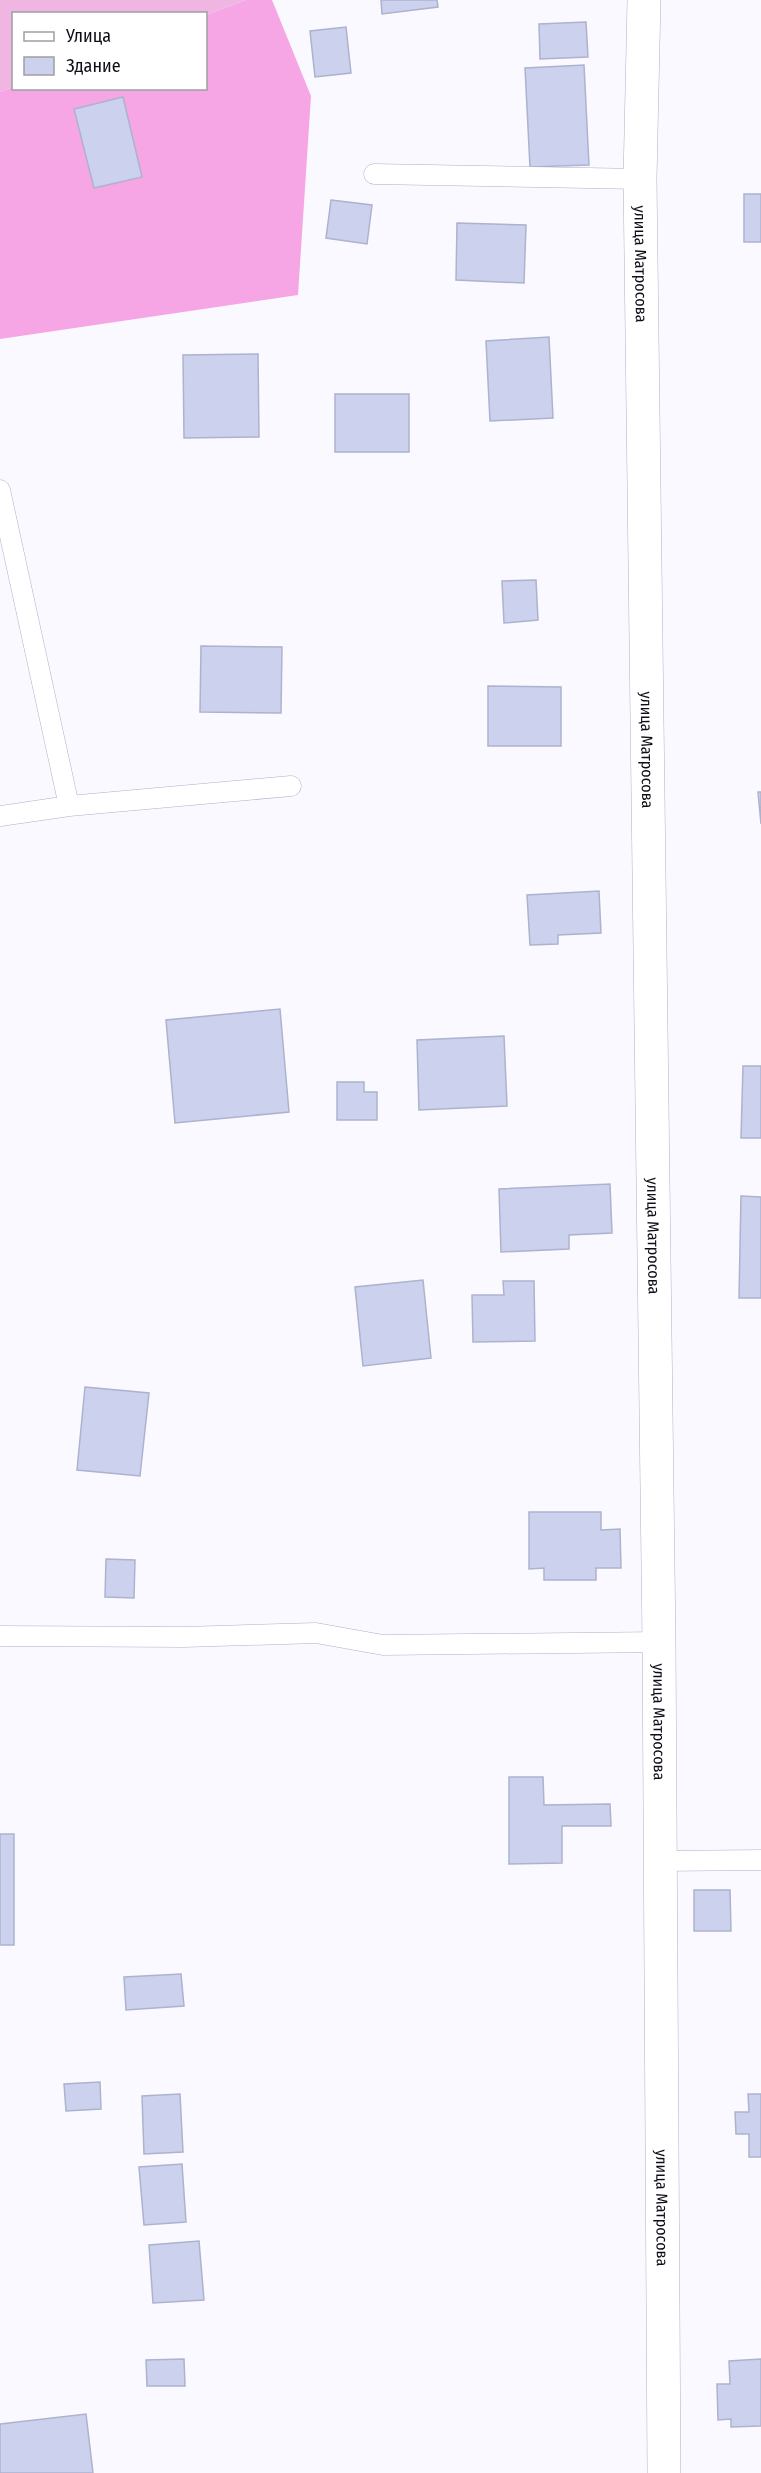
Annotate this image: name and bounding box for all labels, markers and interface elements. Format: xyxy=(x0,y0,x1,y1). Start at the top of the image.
legend xyxy=(12,12,207,90)
text: Улица xyxy=(65,25,111,47)
text: Здание xyxy=(66,55,121,77)
street label: улица Матросова xyxy=(631,205,651,323)
street label: улица Матросова xyxy=(637,691,658,809)
street label: улица Матросова xyxy=(643,1177,664,1295)
street label: улица Матросова xyxy=(650,1663,669,1781)
street label: улица Матросова xyxy=(653,2149,672,2267)

